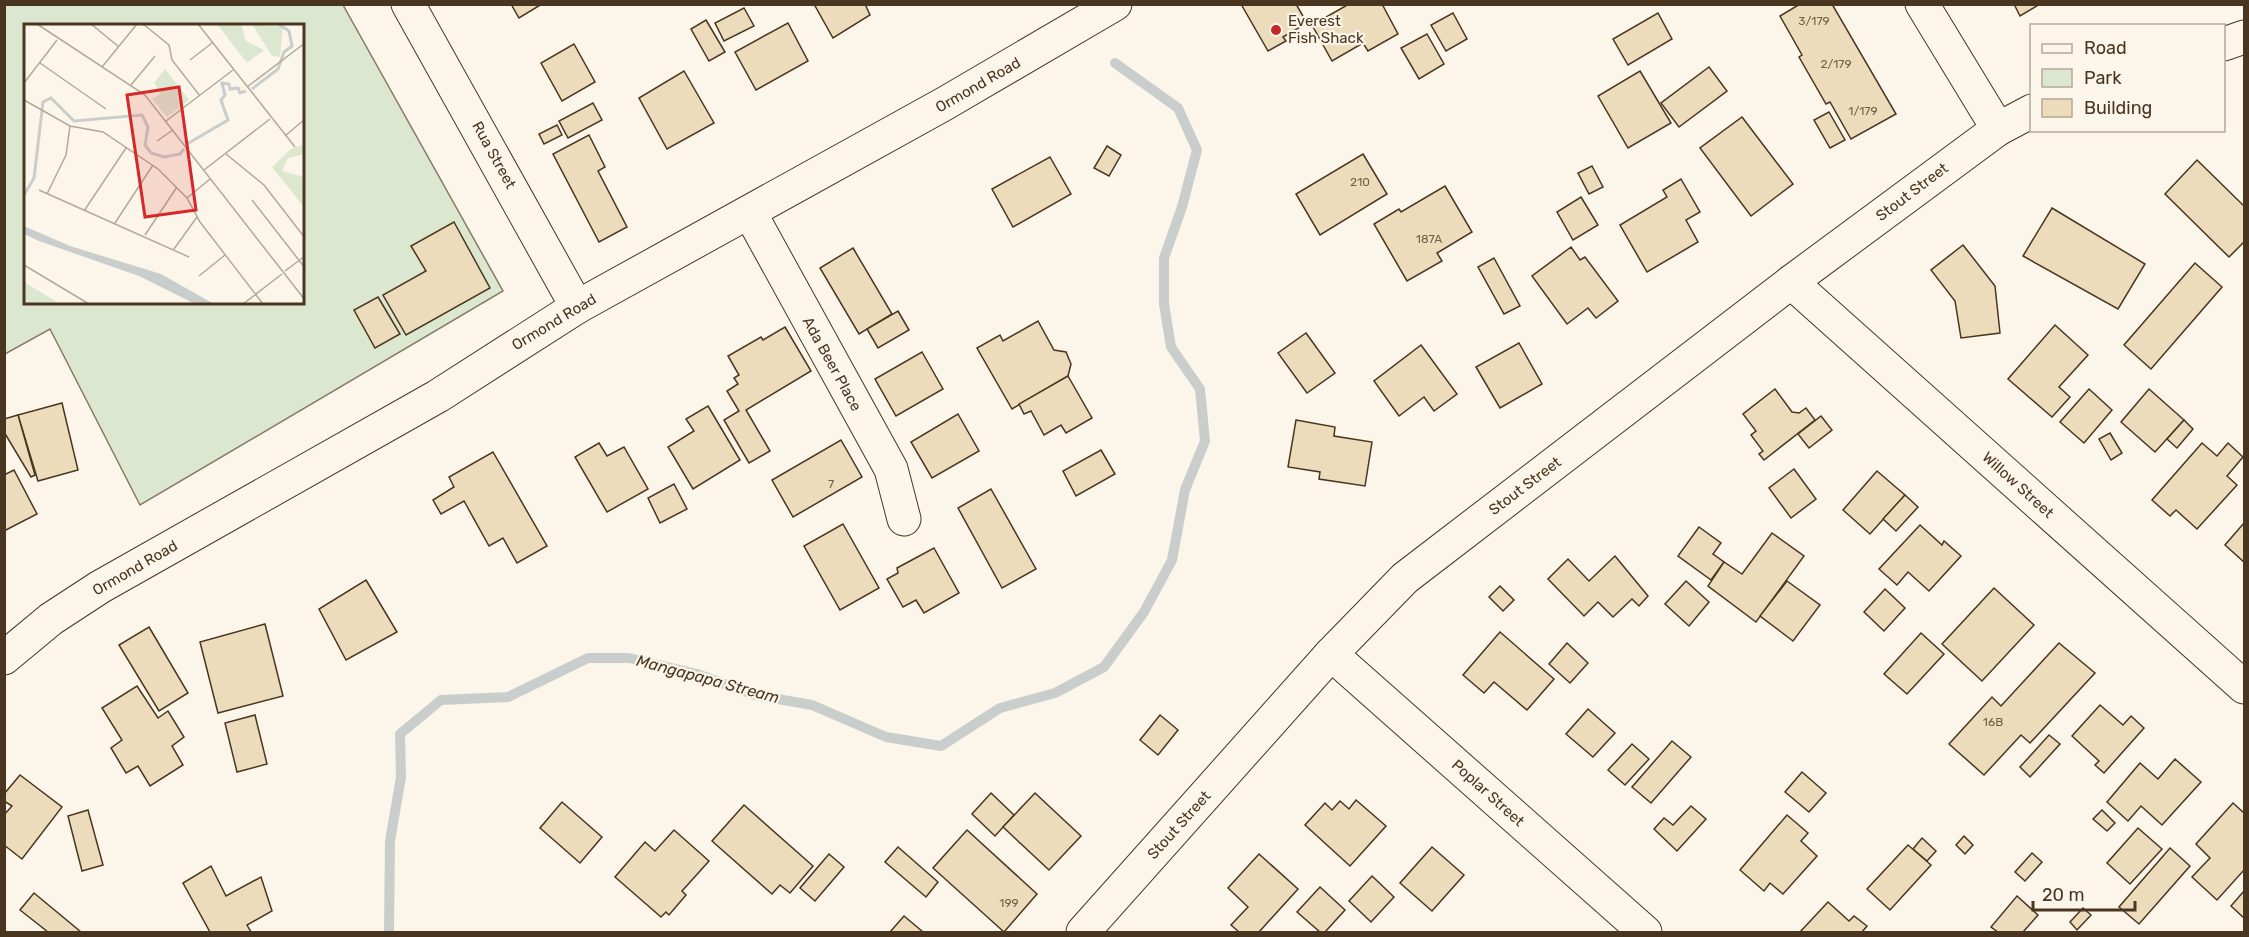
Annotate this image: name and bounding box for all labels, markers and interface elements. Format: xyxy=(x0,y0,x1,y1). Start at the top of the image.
place label: Everest Fish Shack xyxy=(1288,12,1364,47)
house number: 3/179 xyxy=(1798,14,1830,28)
marker: Everest Fish Shack xyxy=(1269,23,1283,37)
inset map xyxy=(24,24,304,304)
legend xyxy=(2030,24,2225,132)
text: Road xyxy=(2084,37,2127,59)
street label: Ormond Road xyxy=(932,53,1024,117)
house number: 2/179 xyxy=(1820,57,1852,71)
text: Park xyxy=(2084,67,2122,89)
text: Building xyxy=(2084,97,2152,119)
house number: 1/179 xyxy=(1848,104,1878,118)
street label: Rua Street xyxy=(468,118,520,192)
street label: Stout Street xyxy=(1872,159,1952,225)
house number: 210 xyxy=(1350,175,1370,189)
house number: 187A xyxy=(1416,232,1442,246)
street label: Ormond Road xyxy=(509,290,599,354)
street label: Ada Beer Place xyxy=(799,314,865,414)
street label: Willow Street xyxy=(1979,448,2058,522)
street label: Stout Street xyxy=(1485,453,1565,519)
house number: 7 xyxy=(828,477,834,491)
street label: Ormond Road xyxy=(89,536,181,600)
water label: Mangapapa Stream xyxy=(635,651,781,707)
house number: 16B xyxy=(1983,715,2003,729)
street label: Poplar Street xyxy=(1448,756,1528,830)
street label: Stout Street xyxy=(1144,787,1214,863)
scale bar xyxy=(2033,874,2135,912)
text: 20 m xyxy=(2042,884,2084,906)
house number: 199 xyxy=(999,896,1019,910)

